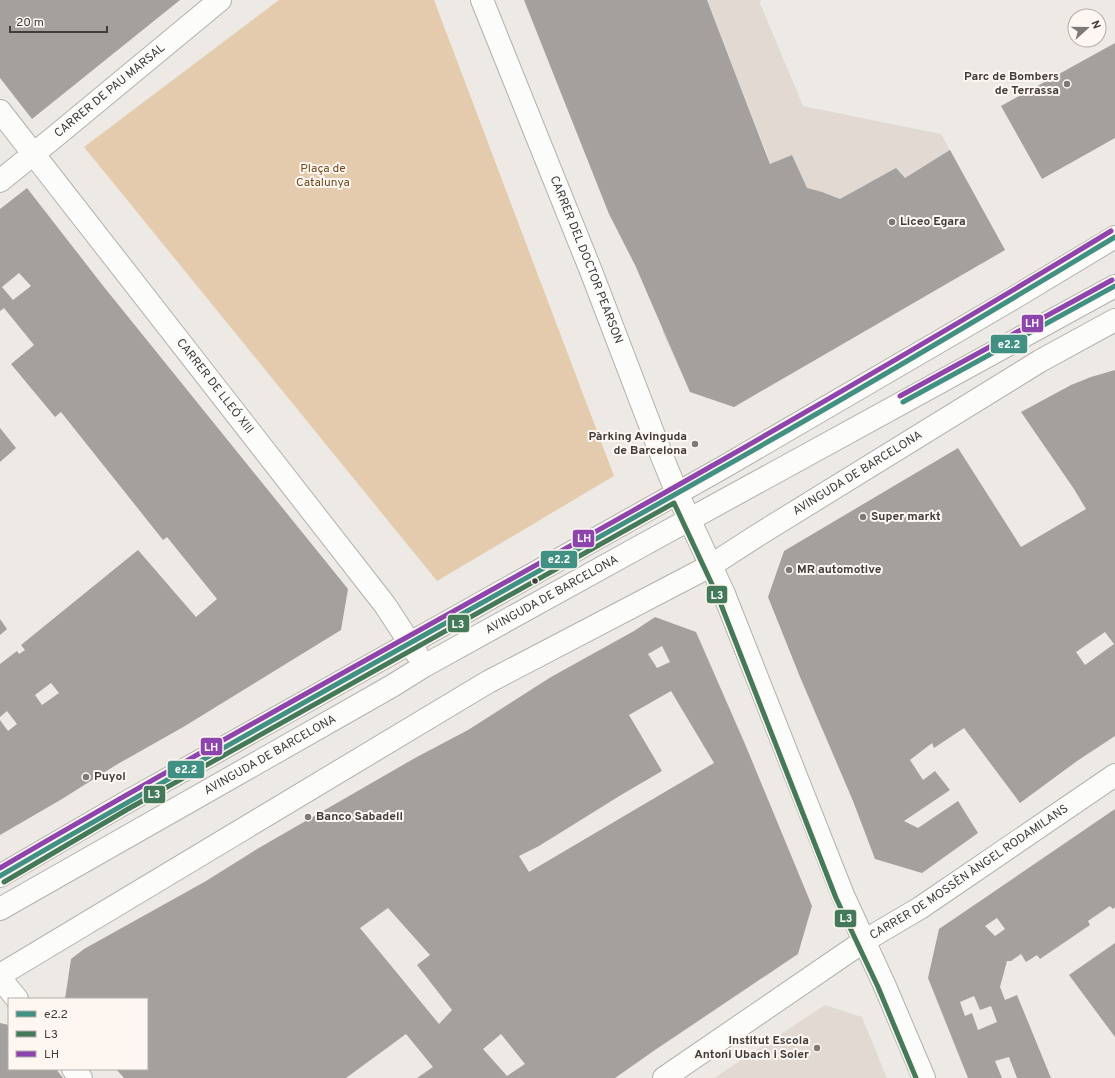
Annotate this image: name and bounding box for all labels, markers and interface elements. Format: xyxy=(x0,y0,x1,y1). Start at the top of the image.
scale bar xyxy=(10,8,107,34)
north arrow xyxy=(1067,8,1107,48)
text: 20 m xyxy=(16,15,44,31)
text: N xyxy=(1087,19,1103,31)
street label: CARRER DE PAU MARSAL xyxy=(51,40,169,142)
place label: Parc de Bombers de Terrassa xyxy=(964,69,1059,99)
marker: Parc de Bombers de Terrassa xyxy=(1062,79,1072,89)
park label: Plaça de Catalunya xyxy=(296,161,350,191)
street label: CARRER DEL DOCTOR PEARSON xyxy=(546,174,626,346)
place label: Liceo Egara xyxy=(900,214,966,230)
marker: Liceo Egara xyxy=(887,217,897,227)
line badge: LH xyxy=(1021,314,1044,333)
text: LH xyxy=(1025,317,1039,331)
line badge: e2.2 xyxy=(990,334,1028,354)
street label: CARRER DE LLEÓ XIII xyxy=(172,335,257,437)
text: e2.2 xyxy=(998,338,1020,352)
street label: AVINGUDA DE BARCELONA xyxy=(790,427,926,520)
place label: Pàrking Avinguda de Barcelona xyxy=(588,429,687,459)
marker: Pàrking Avinguda de Barcelona xyxy=(690,439,700,449)
place label: Super markt xyxy=(871,509,941,525)
marker: Super markt xyxy=(858,512,868,522)
line badge: LH xyxy=(572,529,595,548)
text: LH xyxy=(577,532,591,546)
line badge: e2.2 xyxy=(540,550,578,569)
street label: AVINGUDA DE BARCELONA xyxy=(483,552,621,638)
text: e2.2 xyxy=(548,553,570,567)
place label: MR automotive xyxy=(797,562,882,578)
marker: MR automotive xyxy=(784,565,794,575)
unlabelled marker xyxy=(530,576,540,586)
line badge: L3 xyxy=(706,585,728,604)
text: L3 xyxy=(711,589,723,603)
line badge: L3 xyxy=(447,614,470,633)
text: L3 xyxy=(452,618,464,632)
street label: AVINGUDA DE BARCELONA xyxy=(201,711,339,799)
line badge: LH xyxy=(200,737,223,756)
text: LH xyxy=(204,741,218,755)
line badge: e2.2 xyxy=(167,760,205,779)
text: e2.2 xyxy=(175,763,197,777)
place label: Puyol xyxy=(94,769,126,785)
marker: Puyol xyxy=(81,772,91,782)
line badge: L3 xyxy=(143,785,166,804)
text: L3 xyxy=(148,788,160,802)
street label: CARRER DE MOSSÈN ÀNGEL RODAMILANS xyxy=(867,801,1072,944)
place label: Banco Sabadell xyxy=(316,809,403,825)
marker: Banco Sabadell xyxy=(303,812,313,822)
line badge: L3 xyxy=(834,909,857,928)
text: L3 xyxy=(840,912,852,926)
legend xyxy=(8,998,148,1070)
text: e2.2 xyxy=(44,1007,68,1023)
text: L3 xyxy=(44,1027,58,1043)
place label: Institut Escola Antoni Ubach i Soler xyxy=(694,1033,809,1063)
marker: Institut Escola Antoni Ubach i Soler xyxy=(812,1043,822,1053)
text: LH xyxy=(44,1047,59,1063)

